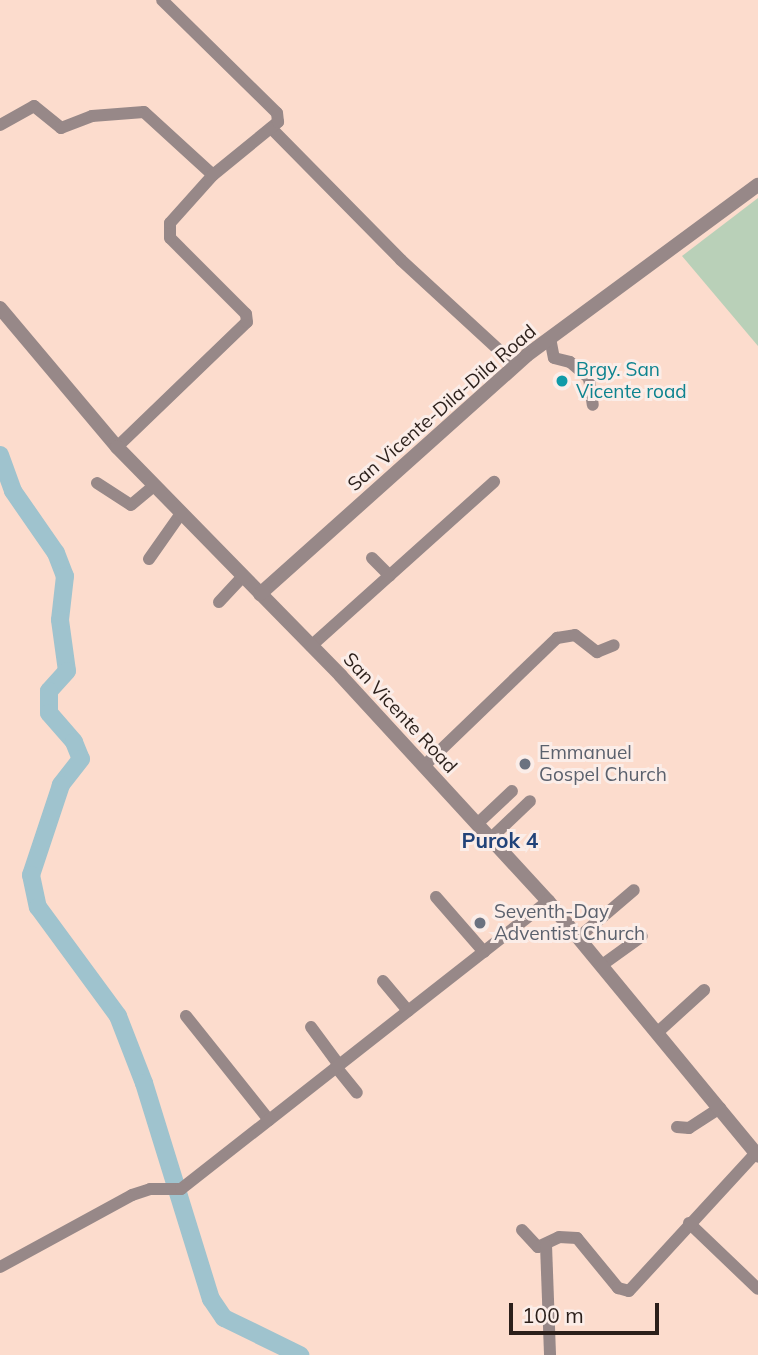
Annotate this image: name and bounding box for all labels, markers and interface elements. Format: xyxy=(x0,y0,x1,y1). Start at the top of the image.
street label: San Vicente-Dila-Dila Road xyxy=(343,320,541,496)
place label: Brgy. San Vicente road xyxy=(576,359,687,403)
marker: Brgy. San Vicente road xyxy=(554,373,570,389)
street label: San Vicente Road xyxy=(338,648,462,778)
place label: Emmanuel Gospel Church xyxy=(539,742,667,786)
marker: Emmanuel Gospel Church xyxy=(517,756,533,772)
district label: Purok 4 xyxy=(462,827,538,853)
place label: Seventh-Day Adventist Church xyxy=(494,901,645,945)
marker: Seventh-Day Adventist Church xyxy=(472,915,488,931)
scale bar xyxy=(513,1288,664,1332)
text: 100 m xyxy=(522,1302,584,1328)

